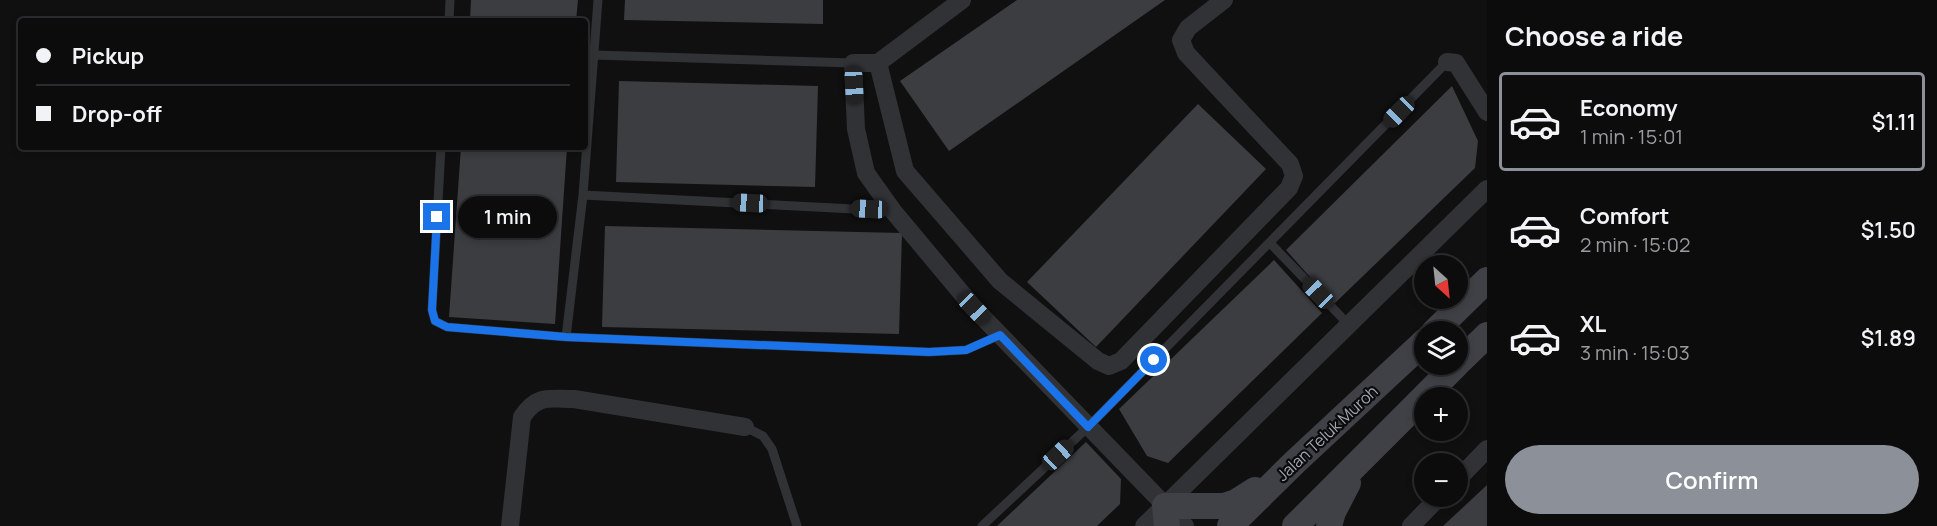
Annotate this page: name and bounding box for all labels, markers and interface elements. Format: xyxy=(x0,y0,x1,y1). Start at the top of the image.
text: Choose a ride xyxy=(1505,17,1683,54)
text: Pickup xyxy=(72,41,144,71)
car xyxy=(844,67,864,103)
car xyxy=(1380,93,1418,131)
text: Economy xyxy=(1580,93,1678,123)
icon: car xyxy=(1508,95,1562,149)
text: Drop-off xyxy=(72,99,162,129)
text: $1.11 xyxy=(1872,107,1916,137)
text: 1 min · 15:01 xyxy=(1580,123,1683,150)
car xyxy=(732,193,768,213)
callout: 1 min xyxy=(458,196,557,238)
car xyxy=(851,199,887,219)
text: Comfort xyxy=(1580,201,1669,231)
route end xyxy=(423,203,450,230)
text: 1 min xyxy=(484,203,531,230)
icon: car xyxy=(1508,203,1562,257)
text: $1.50 xyxy=(1861,215,1916,245)
text: 2 min · 15:02 xyxy=(1580,231,1690,258)
north arrow xyxy=(1414,255,1468,309)
map controls xyxy=(1414,255,1468,507)
car xyxy=(1299,274,1337,312)
car xyxy=(955,289,993,327)
text: XL xyxy=(1580,309,1606,339)
icon: car xyxy=(1508,311,1562,365)
button: layers xyxy=(1414,321,1468,375)
text: $1.89 xyxy=(1861,323,1916,353)
text: 3 min · 15:03 xyxy=(1580,339,1690,366)
route start xyxy=(1140,346,1167,373)
street label: Jalan Teluk Muroh xyxy=(1272,380,1382,486)
button: + xyxy=(1414,387,1468,441)
car xyxy=(1039,436,1077,474)
button: Confirm xyxy=(1505,445,1919,514)
button: − xyxy=(1414,453,1468,507)

